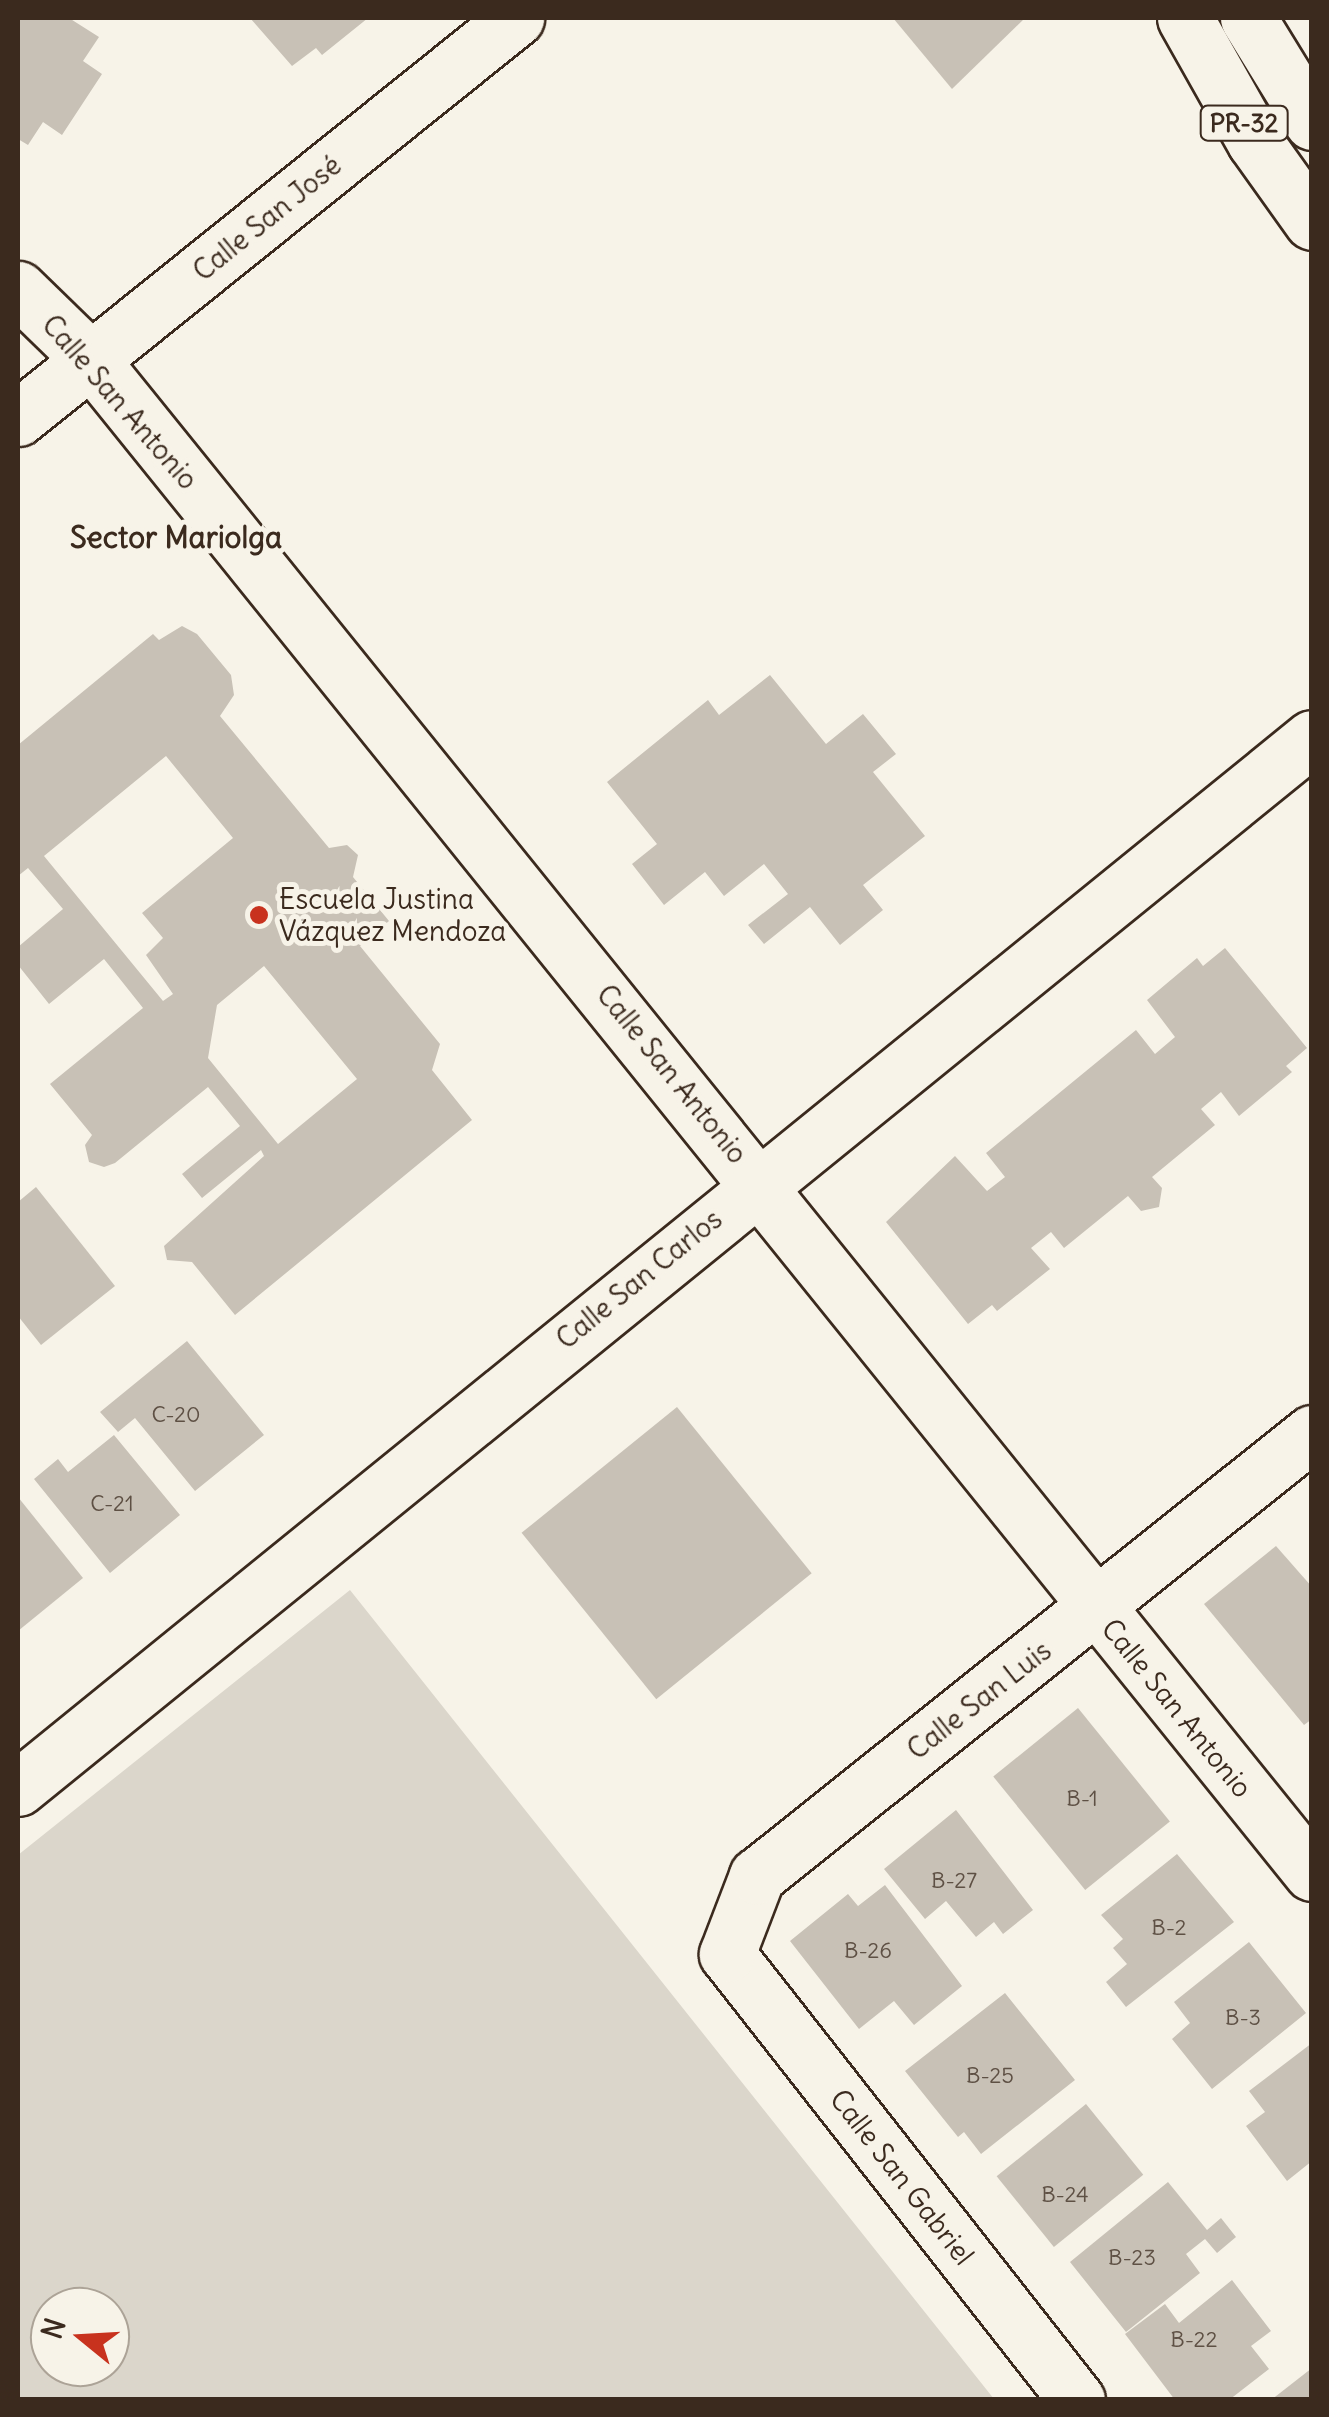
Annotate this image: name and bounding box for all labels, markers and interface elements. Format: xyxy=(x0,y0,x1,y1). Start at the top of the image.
road number: PR-32 xyxy=(1199,103,1289,143)
street label: Calle San José xyxy=(186,148,348,288)
street label: Calle San Antonio xyxy=(35,308,205,496)
district label: Sector Mariolga xyxy=(70,519,282,555)
place label: Escuela Justina Vázquez Mendoza xyxy=(279,882,506,948)
marker: Escuela Justina Vázquez Mendoza xyxy=(248,904,270,926)
street label: Calle San Antonio xyxy=(590,978,754,1170)
street label: Calle San Carlos xyxy=(549,1202,729,1356)
house number: C-20 xyxy=(151,1402,201,1428)
house number: C-21 xyxy=(90,1491,134,1517)
street label: Calle San Antonio xyxy=(1095,1612,1259,1804)
street label: Calle San Luis xyxy=(900,1633,1058,1767)
house number: B-1 xyxy=(1066,1786,1098,1812)
house number: B-27 xyxy=(931,1868,977,1894)
house number: B-2 xyxy=(1151,1915,1187,1941)
house number: B-26 xyxy=(844,1938,892,1964)
house number: B-3 xyxy=(1225,2005,1261,2031)
house number: B-25 xyxy=(966,2063,1014,2089)
street label: Calle San Gabriel xyxy=(823,2082,981,2272)
house number: B-24 xyxy=(1041,2182,1089,2208)
house number: B-23 xyxy=(1108,2245,1156,2271)
north arrow xyxy=(30,2287,130,2387)
text: N xyxy=(33,2314,73,2343)
house number: B-22 xyxy=(1170,2327,1218,2353)

